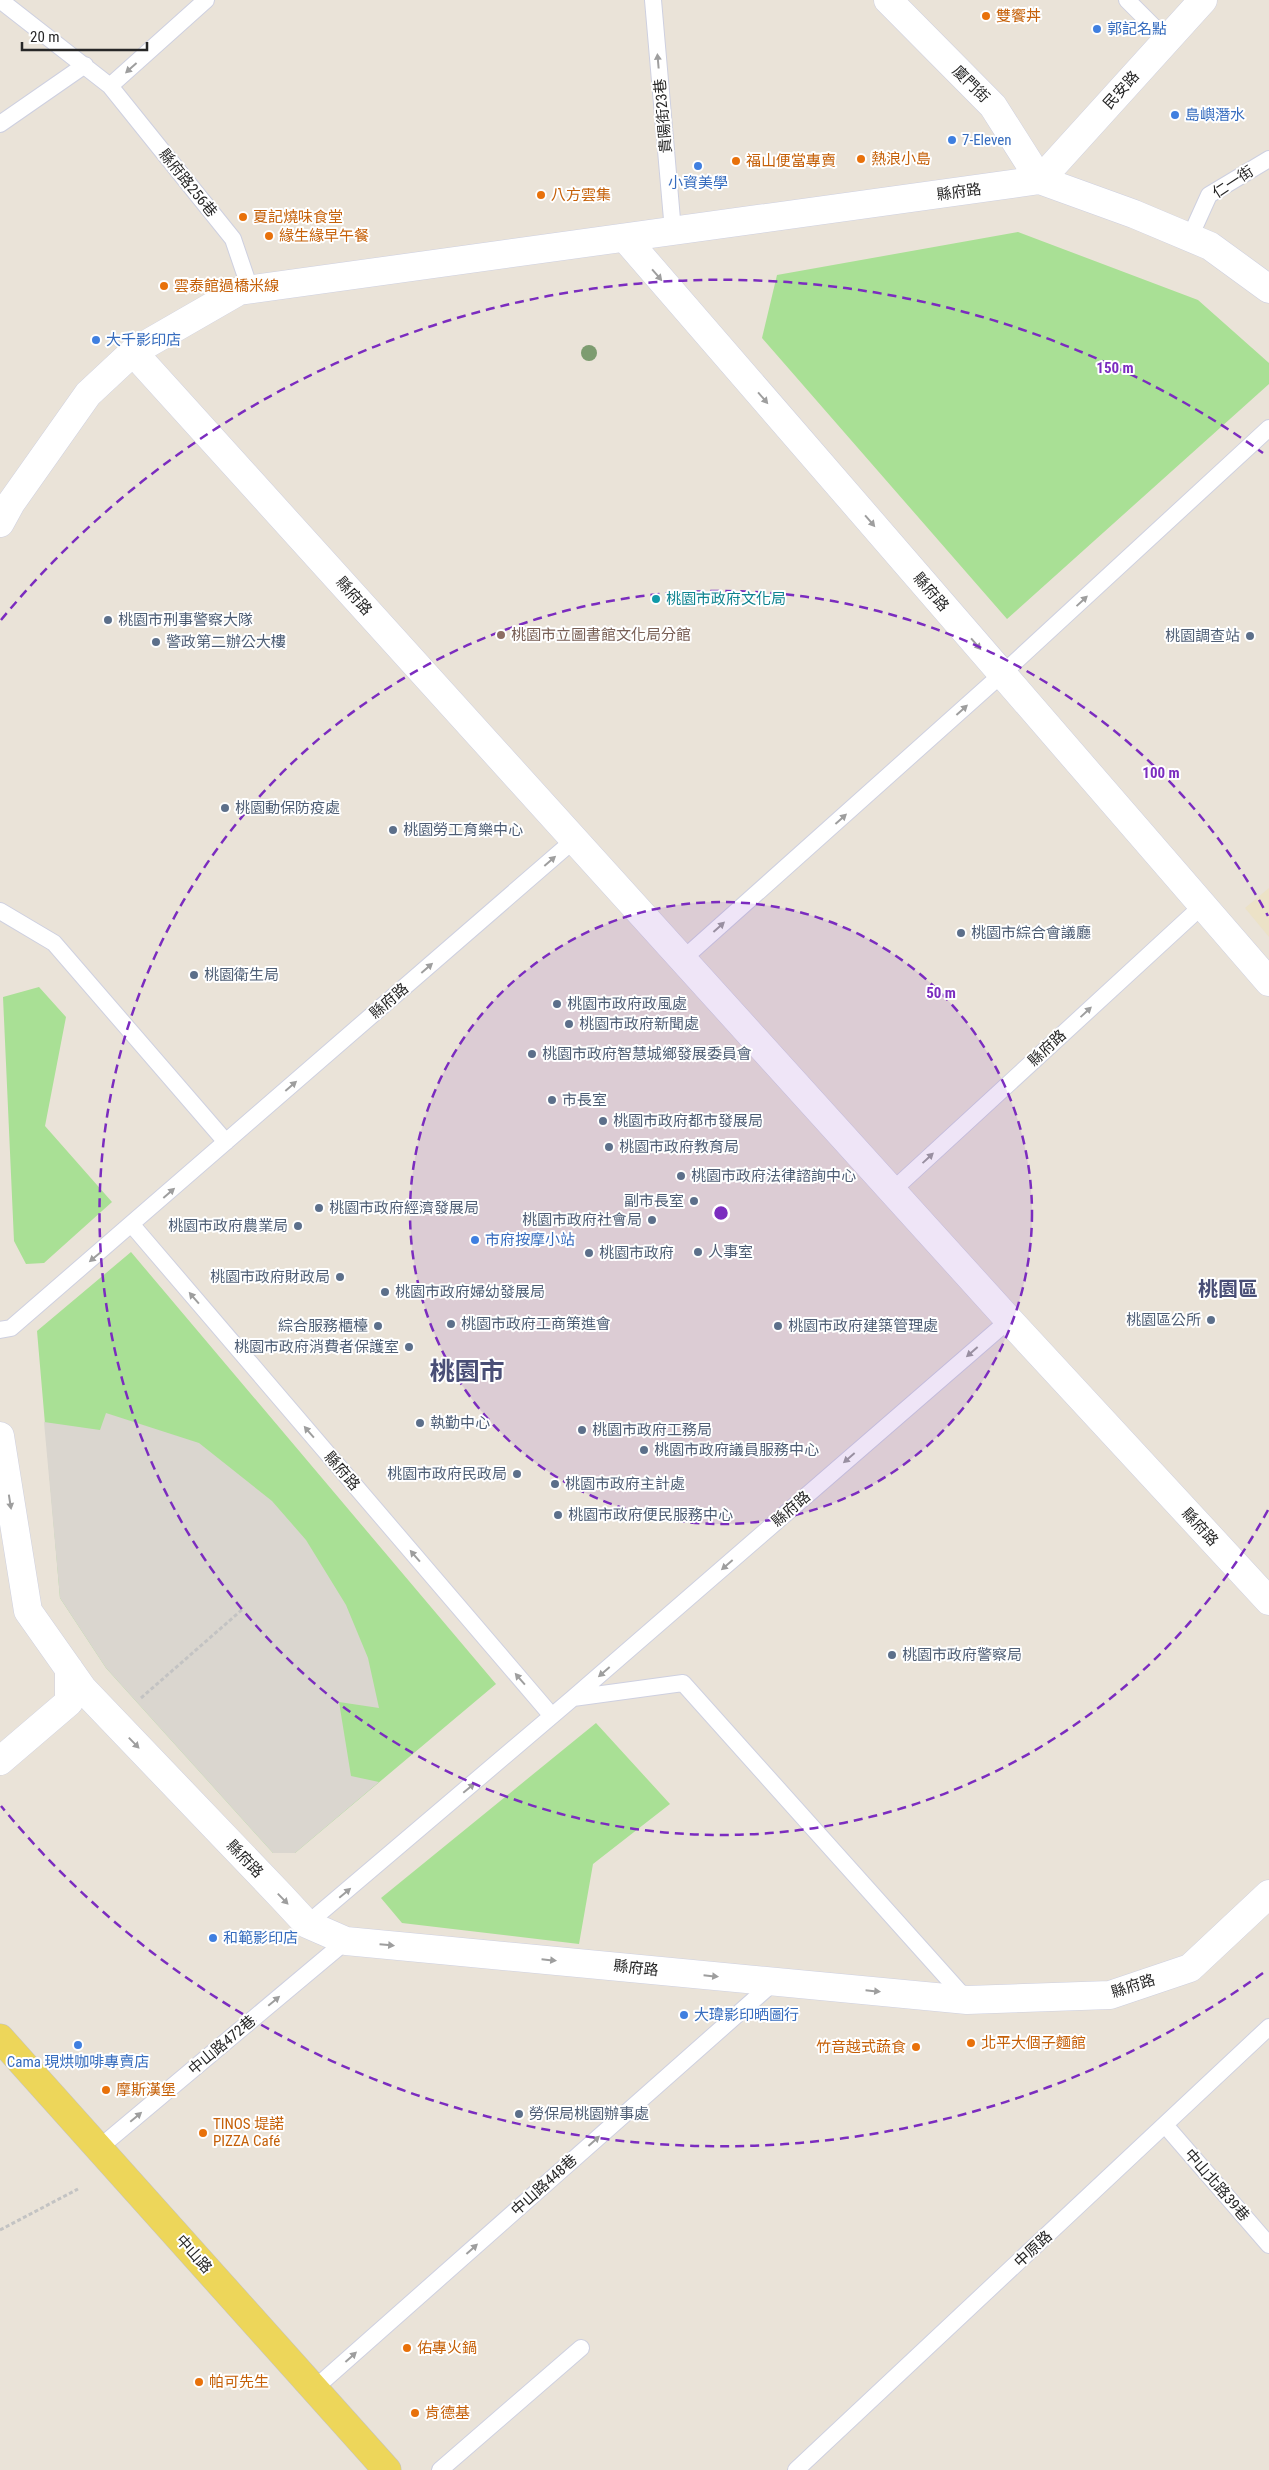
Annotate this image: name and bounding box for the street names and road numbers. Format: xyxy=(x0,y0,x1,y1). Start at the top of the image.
street label: 廈門街 xyxy=(949,62,993,106)
street label: 民安路 xyxy=(1099,67,1143,113)
street label: 貴陽街23巷 xyxy=(651,78,675,154)
street label: 縣府路256巷 xyxy=(155,145,221,221)
street label: 仁一街 xyxy=(1209,162,1257,202)
street label: 縣府路 xyxy=(935,180,983,204)
street label: 縣府路 xyxy=(909,569,953,615)
street label: 縣府路 xyxy=(332,573,376,619)
street label: 縣府路 xyxy=(366,979,412,1023)
street label: 縣府路 xyxy=(1024,1026,1070,1070)
street label: 縣府路 xyxy=(320,1448,364,1494)
street label: 縣府路 xyxy=(768,1487,814,1531)
street label: 縣府路 xyxy=(1178,1504,1222,1550)
street label: 縣府路 xyxy=(223,1837,267,1881)
street label: 縣府路 xyxy=(613,1957,659,1979)
street label: 縣府路 xyxy=(1109,1970,1157,2002)
street label: 中山路472巷 xyxy=(185,2012,259,2078)
street label: 中山北路39巷 xyxy=(1181,2145,1253,2225)
street label: 中山路448巷 xyxy=(507,2151,581,2219)
street label: 中原路 xyxy=(1010,2227,1056,2271)
street label: 中山路 xyxy=(172,2231,216,2277)

